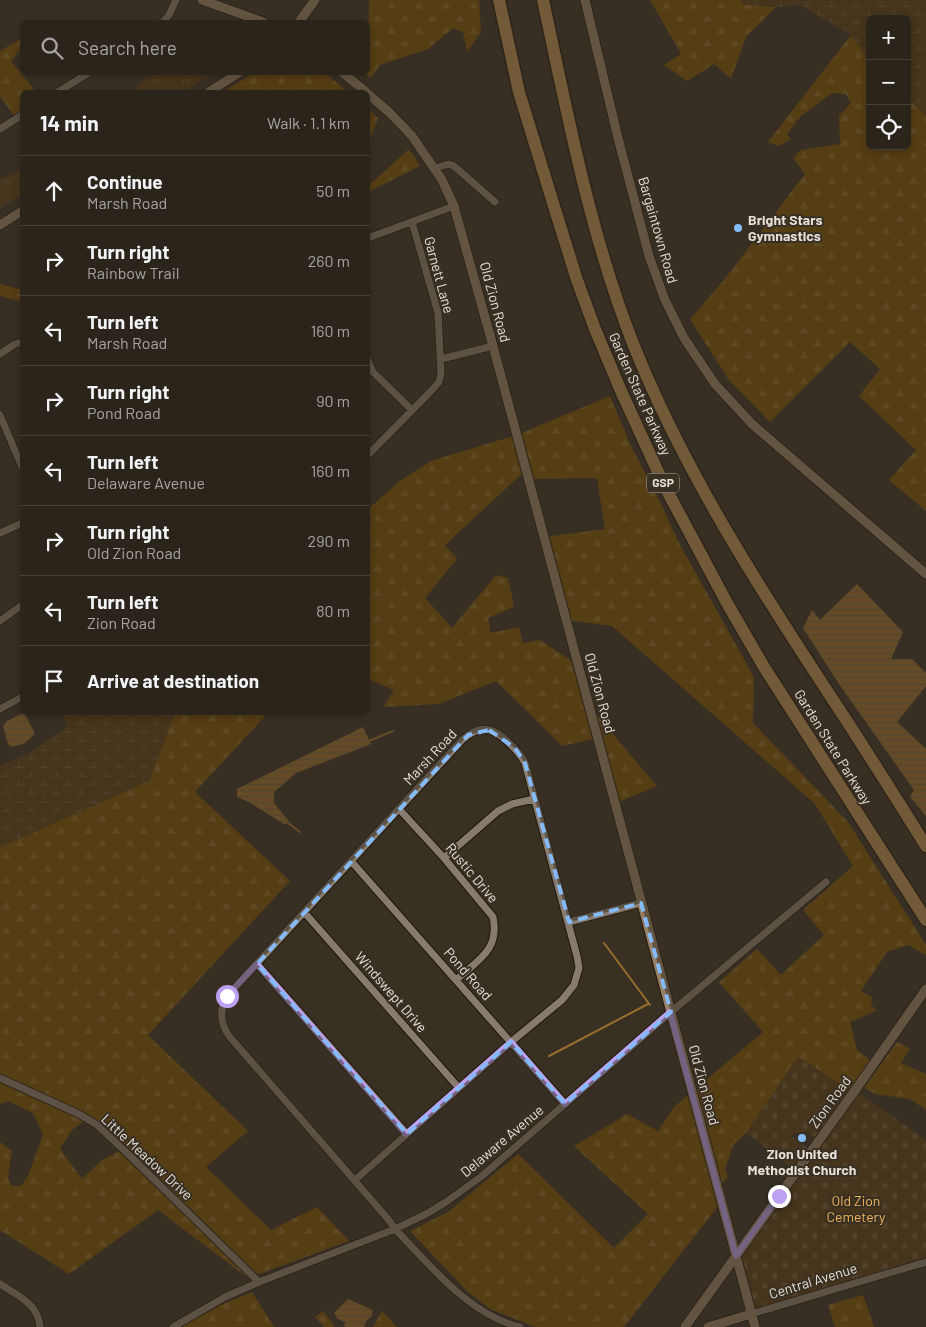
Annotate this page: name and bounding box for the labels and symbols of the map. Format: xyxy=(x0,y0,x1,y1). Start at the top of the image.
street label: Bargaintown Road xyxy=(635,175,682,285)
place label: Bright Stars Gymnastics xyxy=(748,211,823,244)
marker: Bright Stars Gymnastics xyxy=(732,222,744,234)
street label: Garnett Lane xyxy=(421,235,458,315)
street label: Old Zion Road xyxy=(477,260,514,344)
street label: Garden State Parkway xyxy=(606,330,675,458)
road number: GSP xyxy=(647,473,679,492)
street label: Old Zion Road xyxy=(582,651,619,735)
street label: Garden State Parkway xyxy=(791,686,876,808)
street label: Marsh Road xyxy=(399,725,460,788)
street label: Rustic Drive xyxy=(442,839,502,906)
street label: Pond Road xyxy=(441,944,496,1004)
street label: Windswept Drive xyxy=(352,948,431,1036)
route start xyxy=(216,985,239,1008)
street label: Old Zion Road xyxy=(686,1043,723,1127)
street label: Zion Road xyxy=(805,1072,854,1131)
street label: Delaware Avenue xyxy=(457,1101,547,1180)
street label: Little Meadow Drive xyxy=(98,1110,197,1203)
marker: Zion United Methodist Church xyxy=(796,1132,808,1144)
place label: Zion United Methodist Church xyxy=(747,1145,857,1178)
route end xyxy=(768,1185,791,1208)
park label: Old Zion Cemetery xyxy=(826,1192,886,1225)
street label: Central Avenue xyxy=(767,1259,859,1302)

